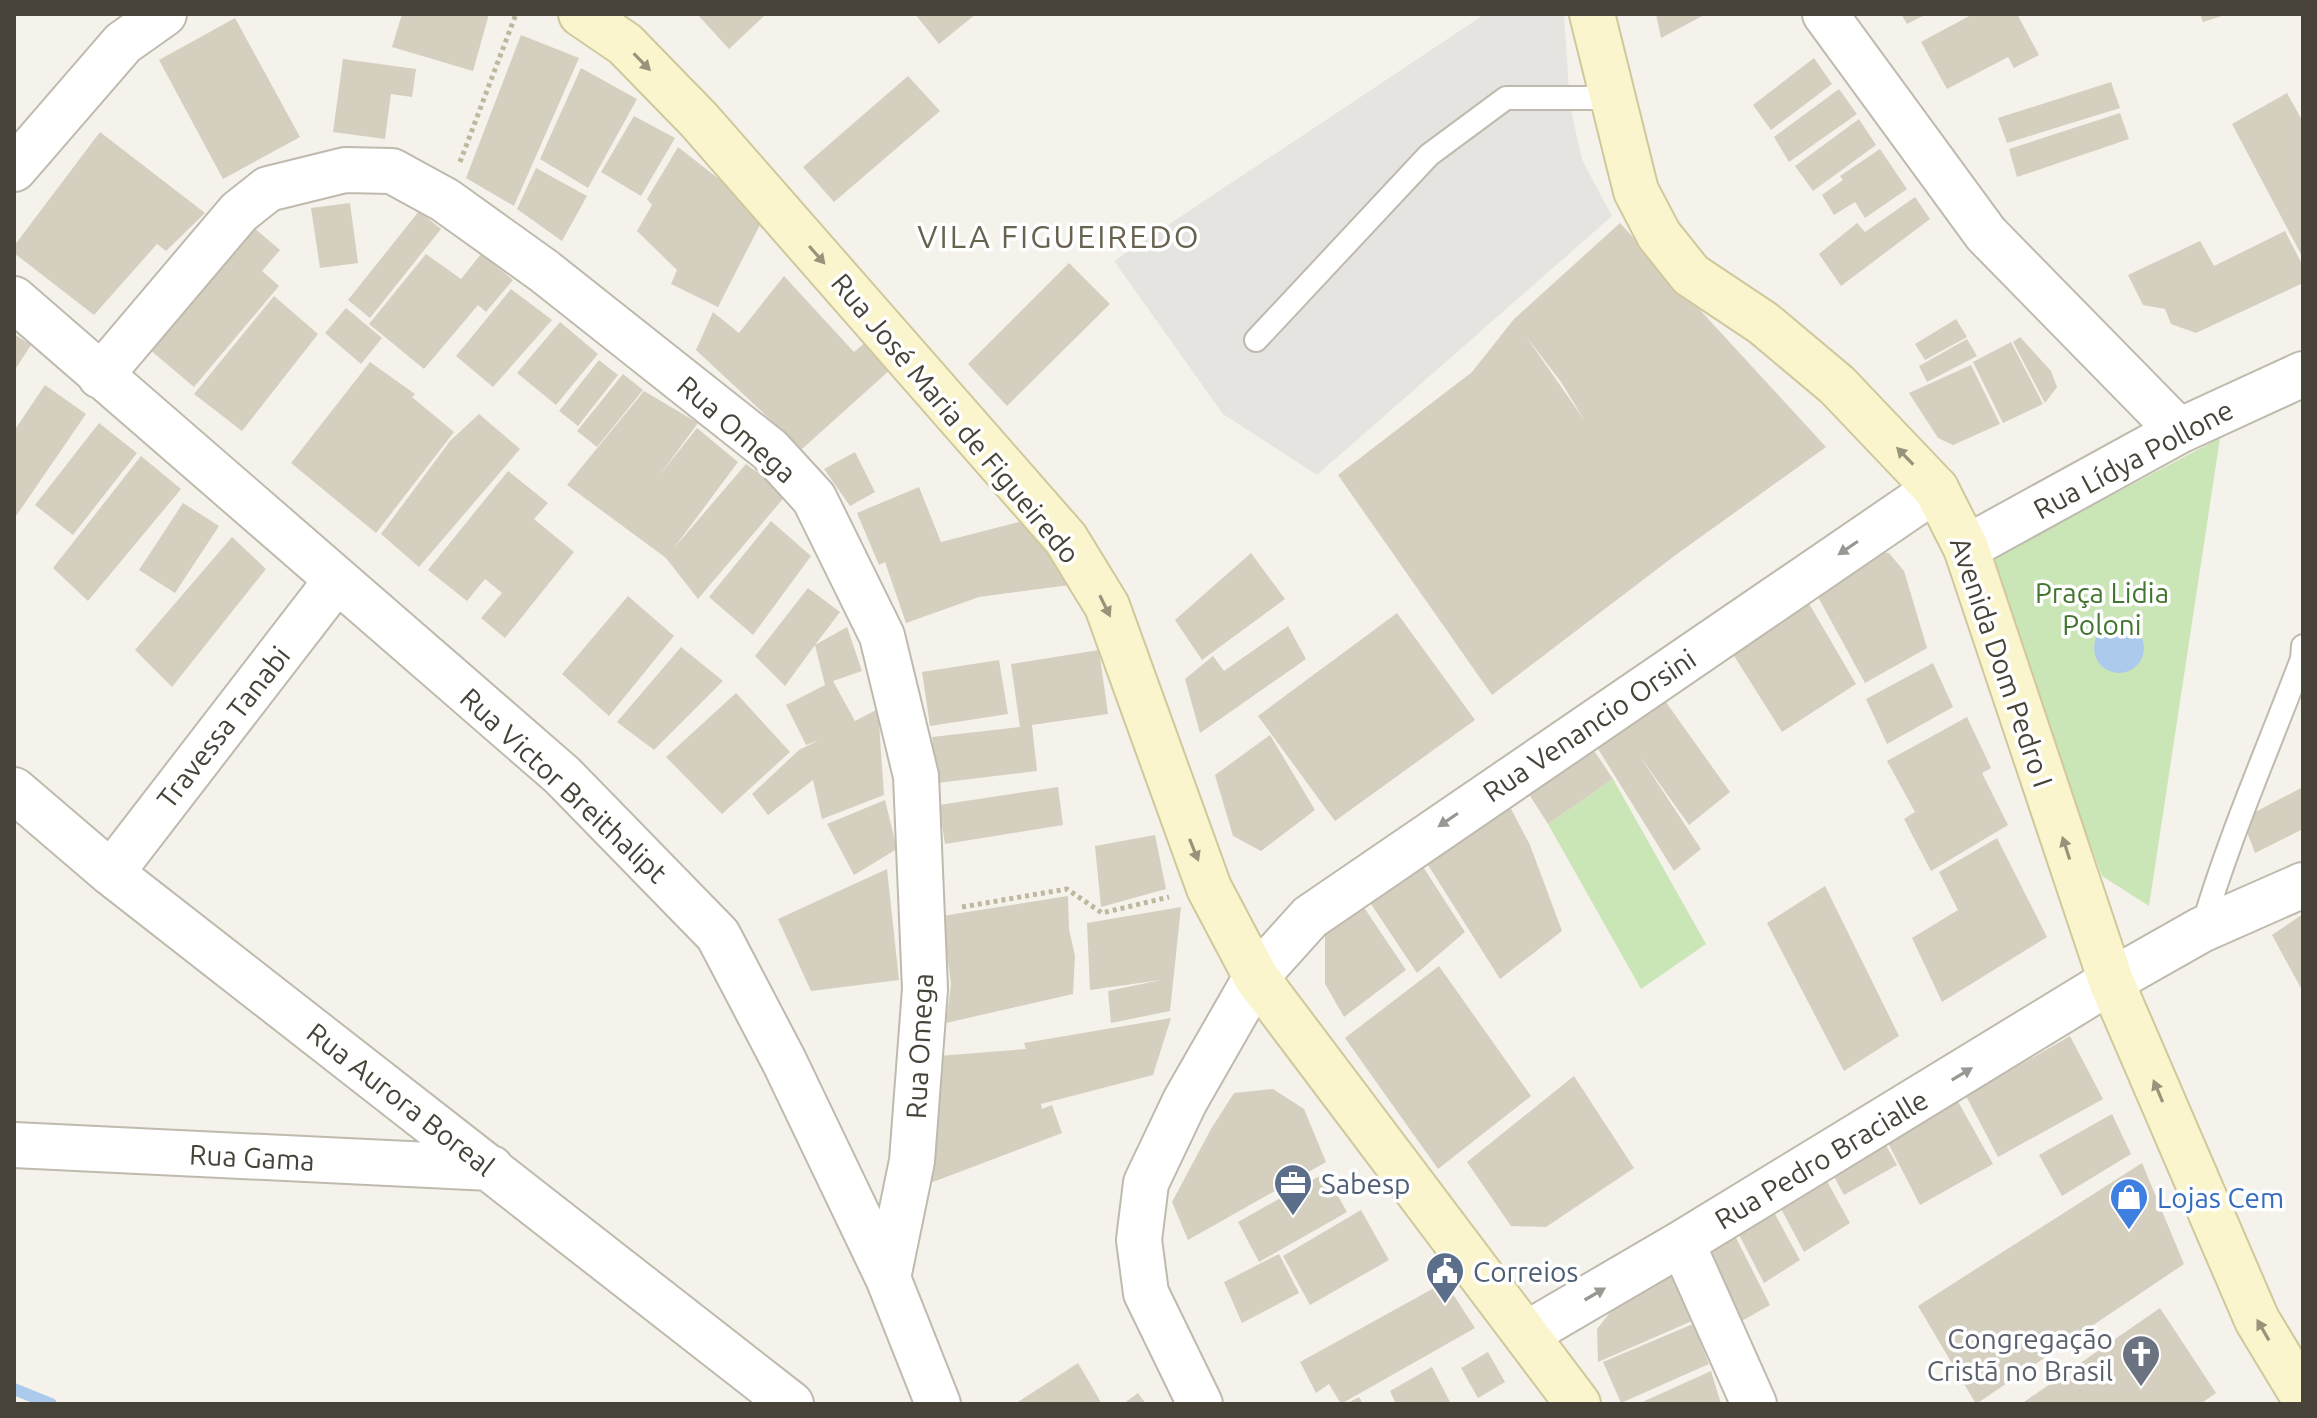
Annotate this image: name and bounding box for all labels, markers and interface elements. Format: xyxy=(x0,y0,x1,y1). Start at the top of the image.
one-way arrow xyxy=(633,52,651,71)
district label: VILA FIGUEIREDO xyxy=(917,218,1201,254)
one-way arrow xyxy=(807,245,825,264)
street label: Rua José Maria de Figueiredo xyxy=(826,267,1086,569)
street label: Rua Omega xyxy=(672,369,802,489)
street label: Rua Lídya Pollone xyxy=(2028,393,2238,525)
one-way arrow xyxy=(1896,447,1915,466)
street label: Avenida Dom Pedro I xyxy=(1945,533,2059,791)
one-way arrow xyxy=(1838,540,1859,555)
park label: Praça Lidia Poloni xyxy=(2035,577,2169,640)
one-way arrow xyxy=(1098,594,1112,618)
street label: Travessa Tanabi xyxy=(150,640,296,814)
street label: Rua Venancio Orsini xyxy=(1477,642,1701,808)
street label: Rua Victor Breithalipt xyxy=(454,681,674,889)
one-way arrow xyxy=(1437,812,1459,827)
one-way arrow xyxy=(2060,836,2072,860)
one-way arrow xyxy=(1188,838,1201,862)
street label: Rua Omega xyxy=(900,972,938,1120)
street label: Rua Aurora Boreal xyxy=(301,1016,501,1182)
one-way arrow xyxy=(1951,1067,1973,1081)
one-way arrow xyxy=(2152,1080,2165,1103)
street label: Rua Pedro Bracialle xyxy=(1709,1083,1933,1235)
street label: Rua Gama xyxy=(188,1138,316,1176)
office icon: Sabesp xyxy=(1272,1162,1314,1217)
place label: Sabesp xyxy=(1321,1168,1410,1199)
shop icon: Lojas Cem xyxy=(2108,1176,2150,1231)
place label: Lojas Cem xyxy=(2157,1182,2284,1213)
public building icon: Correios xyxy=(1424,1250,1466,1305)
place label: Correios xyxy=(1473,1256,1579,1287)
one-way arrow xyxy=(1584,1287,1606,1301)
one-way arrow xyxy=(2256,1318,2270,1341)
place label: Congregação Cristã no Brasil xyxy=(1927,1323,2113,1386)
church icon: Congregação Cristã no Brasil xyxy=(2120,1333,2162,1388)

